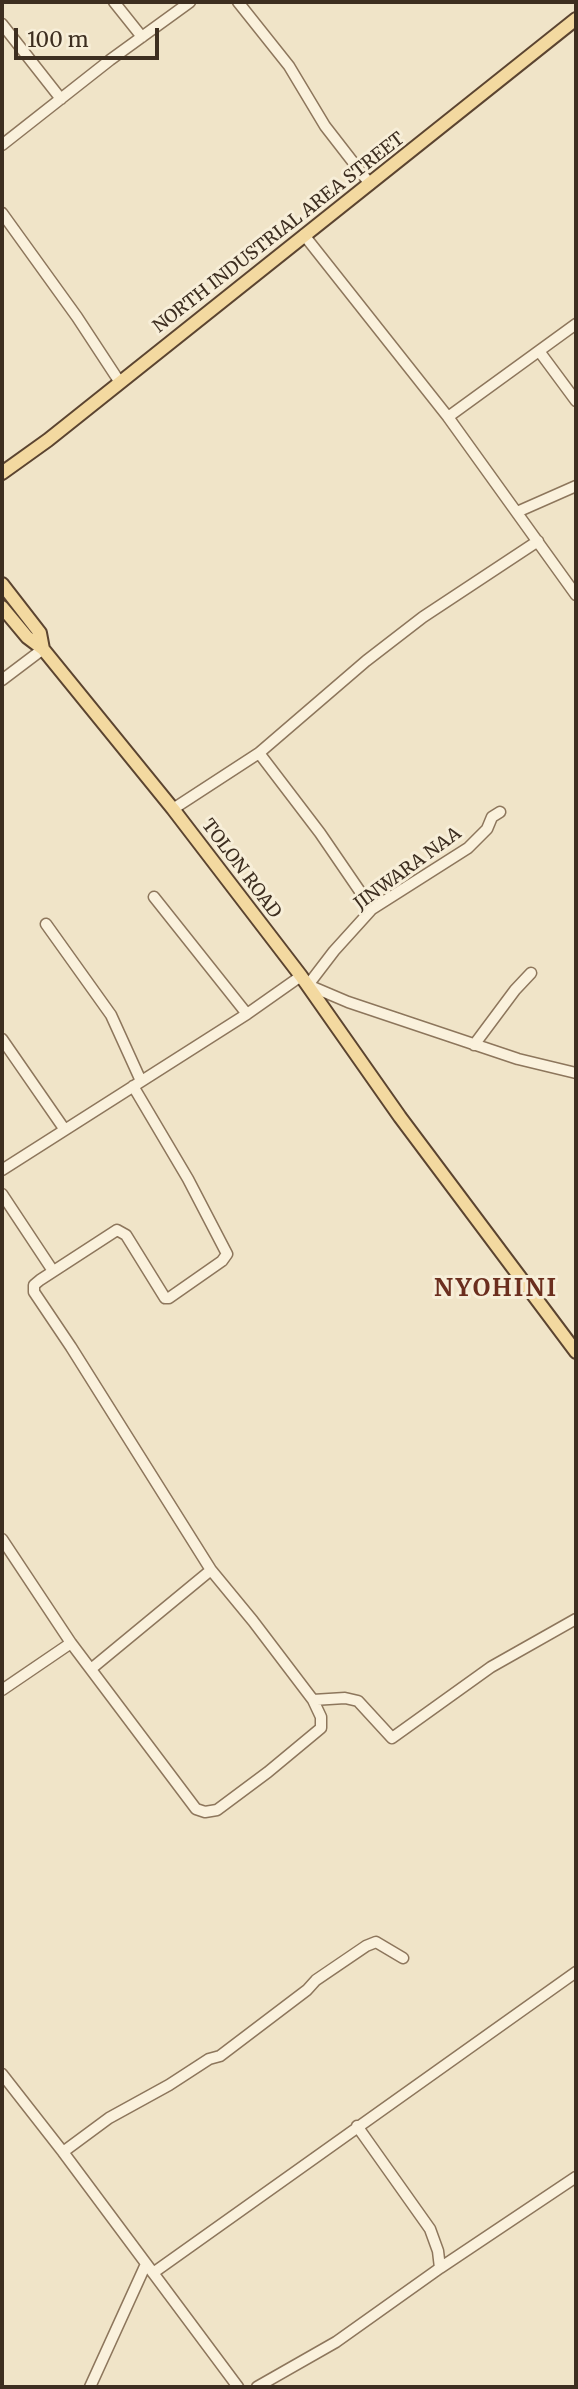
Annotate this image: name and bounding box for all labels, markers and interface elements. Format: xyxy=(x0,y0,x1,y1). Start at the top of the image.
scale bar xyxy=(18,14,163,58)
text: 100 m xyxy=(27,26,89,53)
street label: NORTH INDUSTRIAL AREA STREET xyxy=(149,128,409,338)
street label: TOLON ROAD xyxy=(197,815,285,923)
street label: JINWARA NAA xyxy=(350,823,466,915)
district label: NYOHINI xyxy=(435,1275,557,1303)

